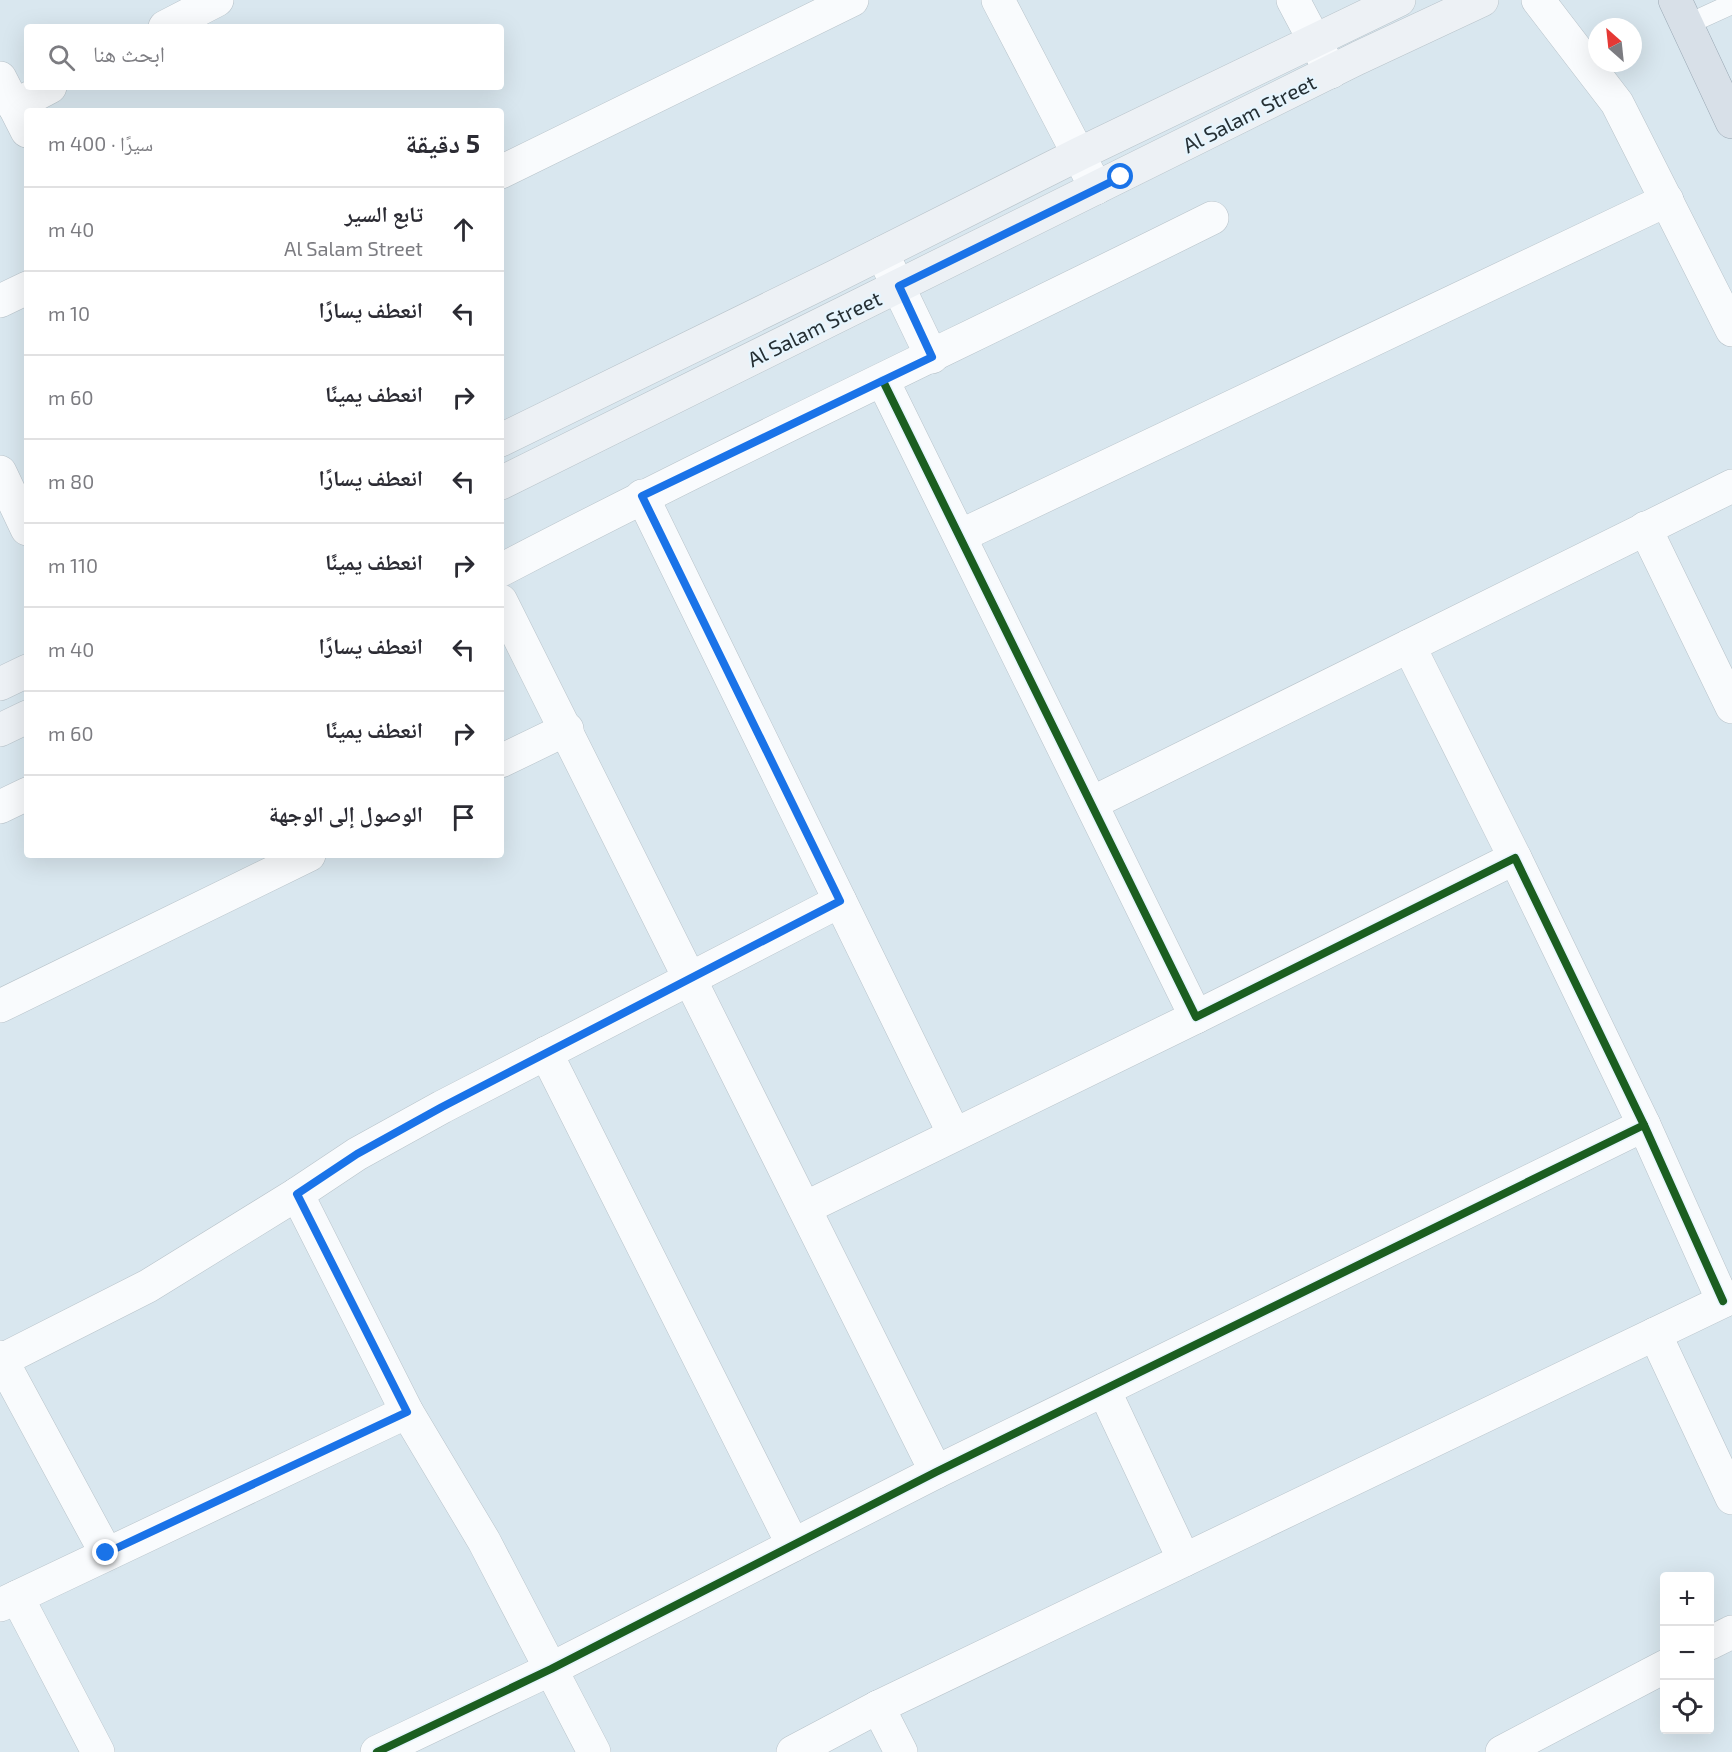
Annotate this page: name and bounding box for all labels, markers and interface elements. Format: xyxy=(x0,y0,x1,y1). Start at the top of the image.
north arrow xyxy=(1588,18,1642,72)
search box xyxy=(24,24,504,90)
text: ابحث هنا xyxy=(93,40,165,66)
icon: search xyxy=(45,41,78,74)
street label: Al Salam Street xyxy=(1178,69,1320,157)
text: 5 دقيقة xyxy=(405,127,480,158)
text: سيرًا · 400 m xyxy=(48,131,153,155)
route start xyxy=(1107,163,1133,189)
text: تابع السير xyxy=(345,200,423,226)
icon: ahead xyxy=(447,213,480,246)
text: 40 m xyxy=(48,217,94,241)
text: Al Salam Street xyxy=(284,236,423,260)
street label: Al Salam Street xyxy=(743,285,885,371)
text: انعطف يسارًا xyxy=(318,296,423,322)
icon: left xyxy=(447,297,480,330)
text: 10 m xyxy=(48,301,90,325)
text: انعطف يمينًا xyxy=(325,380,423,406)
icon: right xyxy=(447,381,480,414)
text: 60 m xyxy=(48,385,94,409)
text: انعطف يسارًا xyxy=(318,464,423,490)
icon: left xyxy=(447,465,480,498)
text: 80 m xyxy=(48,469,94,493)
text: انعطف يمينًا xyxy=(325,548,423,574)
icon: right xyxy=(447,549,480,582)
text: 110 m xyxy=(48,553,98,577)
text: انعطف يسارًا xyxy=(318,632,423,658)
icon: left xyxy=(447,633,480,666)
text: 40 m xyxy=(48,637,94,661)
text: انعطف يمينًا xyxy=(325,716,423,742)
icon: right xyxy=(447,717,480,750)
text: 60 m xyxy=(48,721,94,745)
text: الوصول إلى الوجهة xyxy=(269,800,423,826)
icon: arrive xyxy=(447,801,480,834)
route end xyxy=(92,1539,118,1565)
map controls xyxy=(1660,1572,1714,1734)
button: + xyxy=(1660,1572,1714,1626)
button: − xyxy=(1660,1626,1714,1680)
button: locate xyxy=(1660,1680,1714,1734)

